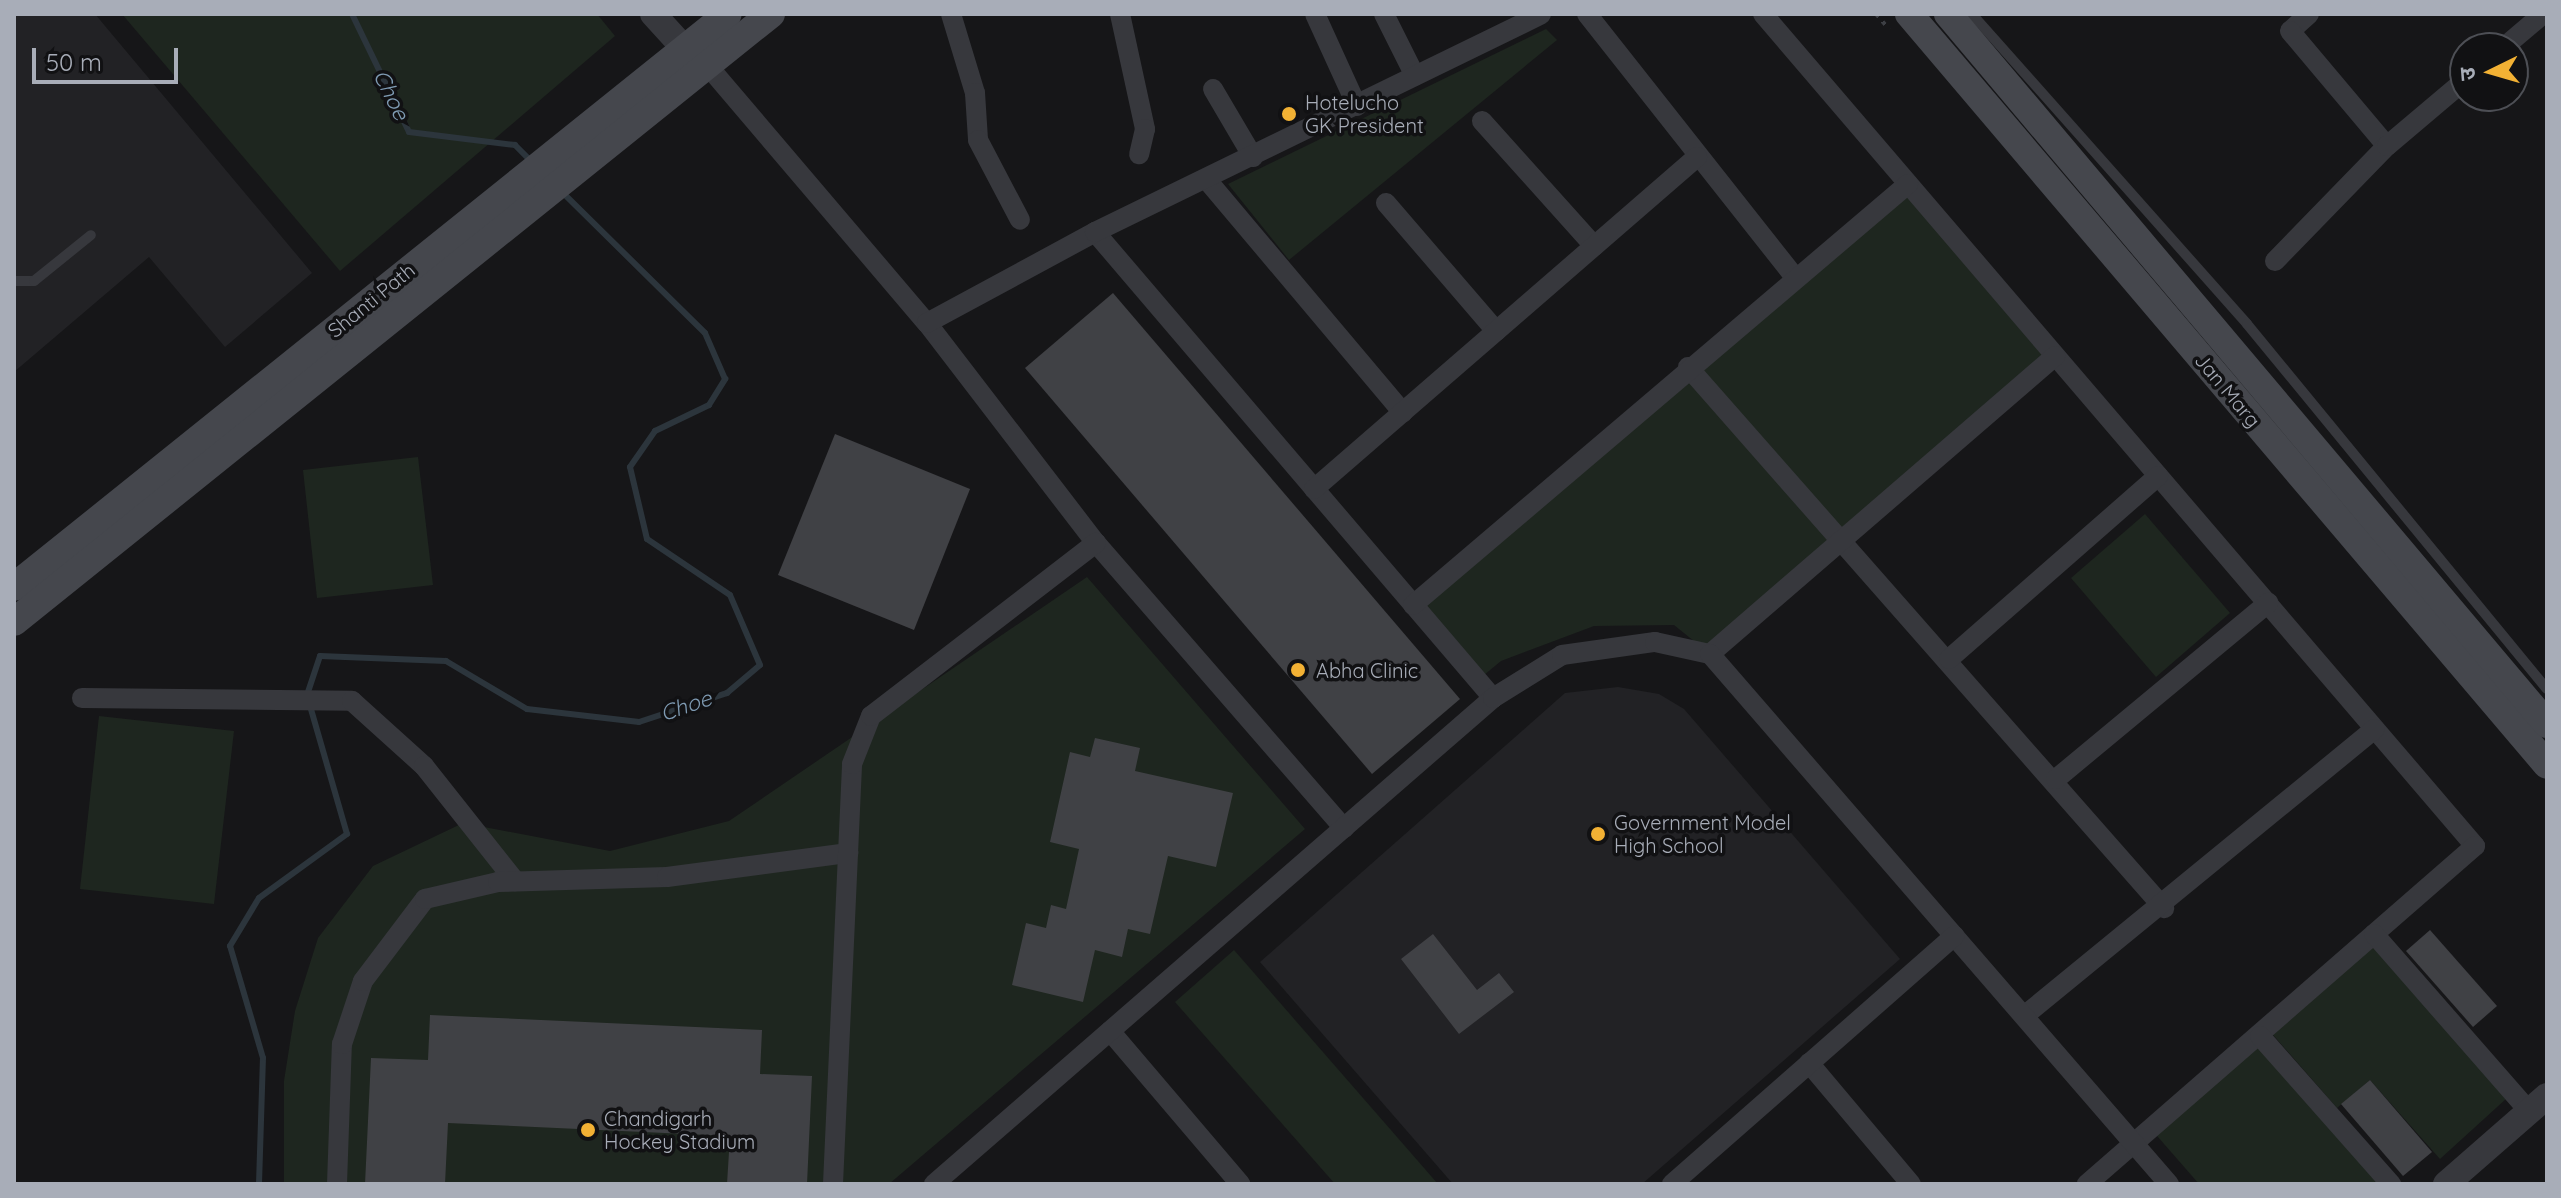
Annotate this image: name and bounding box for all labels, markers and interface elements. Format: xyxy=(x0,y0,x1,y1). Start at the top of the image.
scale bar xyxy=(36,32,182,82)
north arrow xyxy=(2449,32,2529,112)
text: 50 m xyxy=(46,47,102,77)
water label: Choe xyxy=(368,66,414,124)
text: उ xyxy=(2453,66,2482,82)
place label: Hotelucho GK President xyxy=(1305,90,1424,137)
marker: Hotelucho GK President xyxy=(1280,105,1298,123)
street label: Shanti Path xyxy=(323,258,419,342)
street label: Jan Marg xyxy=(2190,348,2266,432)
place label: Abha Clinic xyxy=(1316,658,1418,682)
marker: Abha Clinic xyxy=(1287,659,1309,681)
water label: Choe xyxy=(657,685,715,727)
place label: Government Model High School xyxy=(1614,810,1791,857)
marker: Government Model High School xyxy=(1589,825,1607,843)
place label: Chandigarh Hockey Stadium xyxy=(604,1106,755,1153)
marker: Chandigarh Hockey Stadium xyxy=(579,1121,597,1139)

